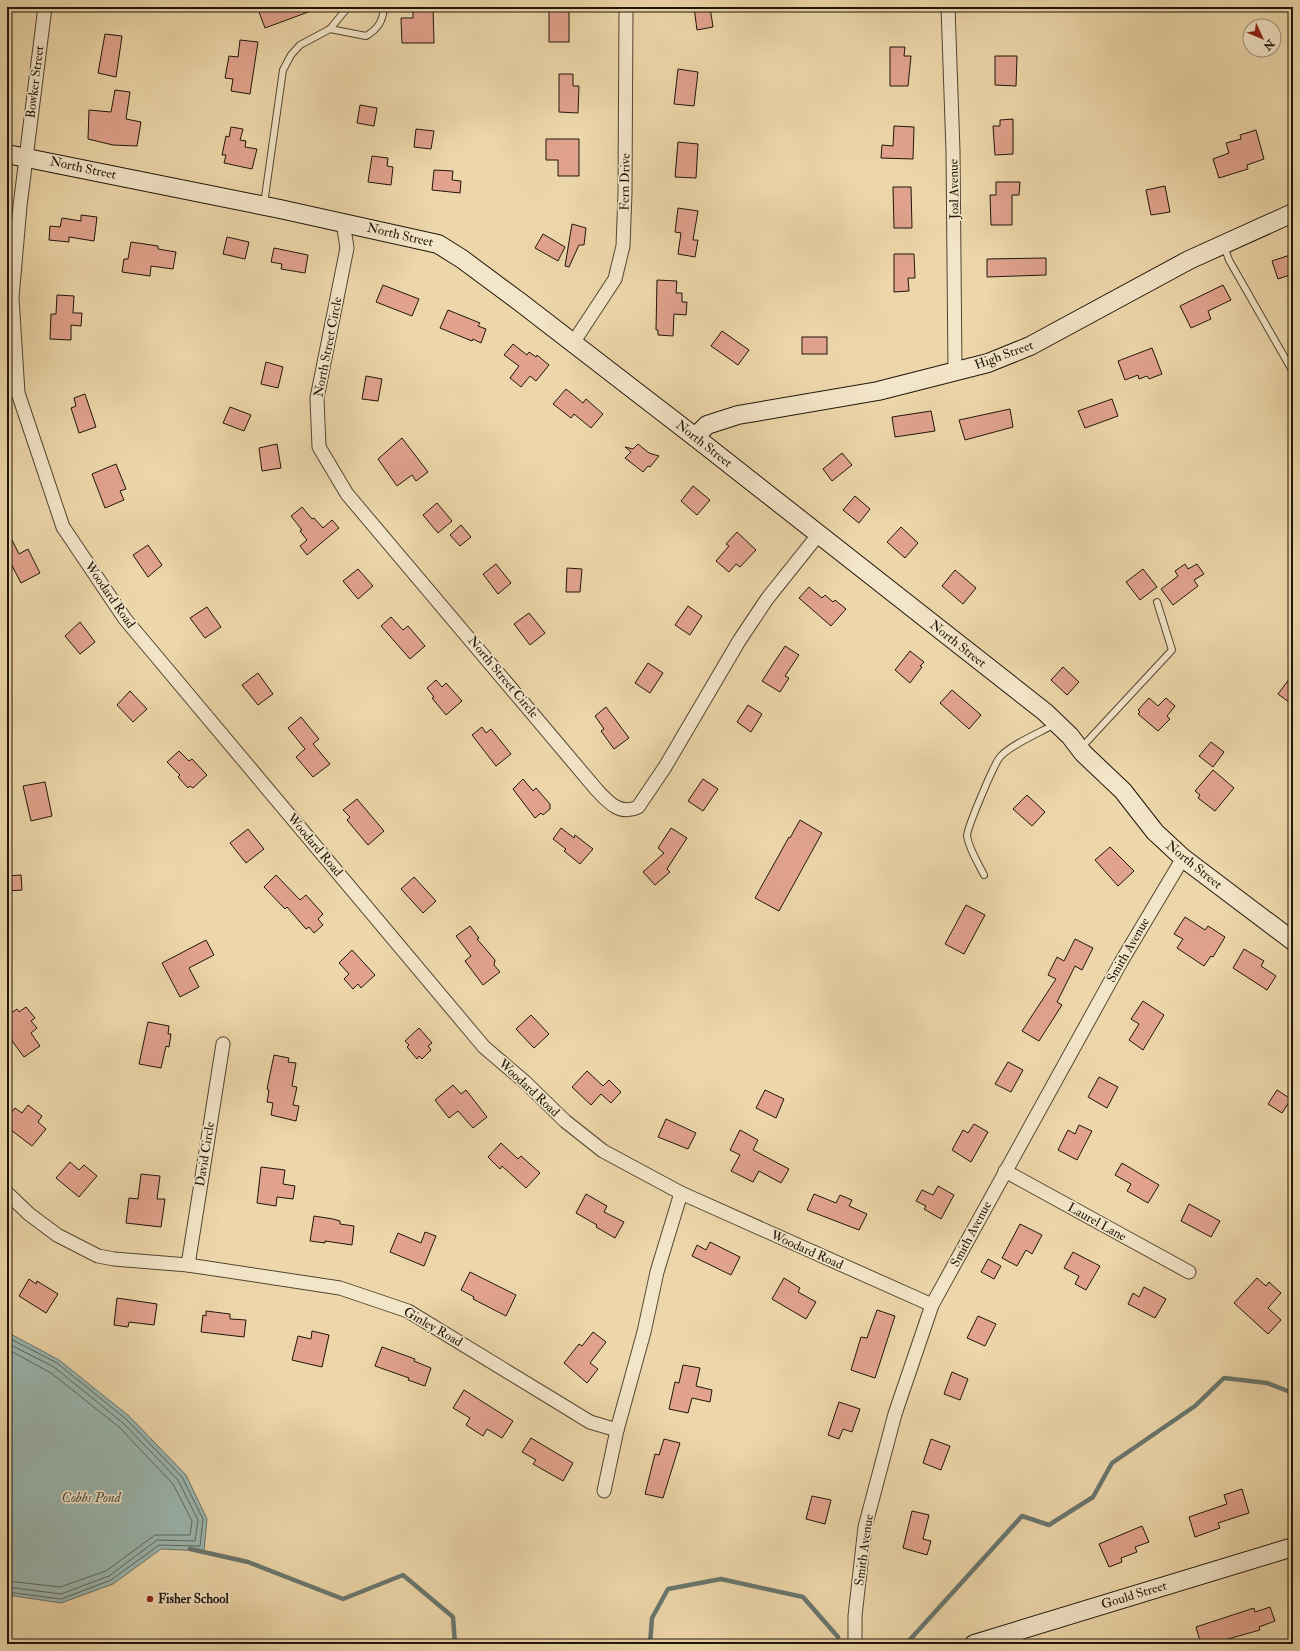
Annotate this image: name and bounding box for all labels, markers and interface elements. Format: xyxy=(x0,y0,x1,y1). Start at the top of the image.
north arrow xyxy=(1242,18,1282,58)
text: N xyxy=(1260,36,1278,53)
street label: Bowker Street xyxy=(23,45,47,119)
street label: North Street xyxy=(48,153,118,183)
street label: Fern Drive xyxy=(617,153,634,211)
street label: Joal Avenue xyxy=(945,158,963,220)
street label: North Street xyxy=(365,220,435,250)
street label: North Street Circle xyxy=(310,295,346,399)
street label: High Street xyxy=(972,337,1036,373)
street label: North Street xyxy=(672,417,736,471)
street label: Woodard Road xyxy=(81,558,139,632)
street label: North Street xyxy=(926,617,990,671)
street label: North Street Circle xyxy=(464,633,542,722)
street label: Woodard Road xyxy=(283,809,346,880)
street label: North Street xyxy=(1163,838,1225,892)
street label: Smith Avenue xyxy=(1103,914,1153,985)
street label: Woodard Road xyxy=(495,1055,563,1121)
street label: David Circle xyxy=(192,1120,218,1188)
street label: Smith Avenue xyxy=(947,1198,995,1270)
street label: Laurel Lane xyxy=(1065,1199,1130,1245)
street label: Woodard Road xyxy=(767,1227,846,1273)
street label: Ginley Road xyxy=(400,1304,466,1351)
water label: Cobbs Pond xyxy=(61,1489,122,1506)
street label: Smith Avenue xyxy=(851,1513,877,1587)
street label: Gould Street xyxy=(1099,1577,1169,1613)
place label: Fisher School xyxy=(158,1591,230,1607)
marker: Fisher School xyxy=(145,1594,155,1604)

